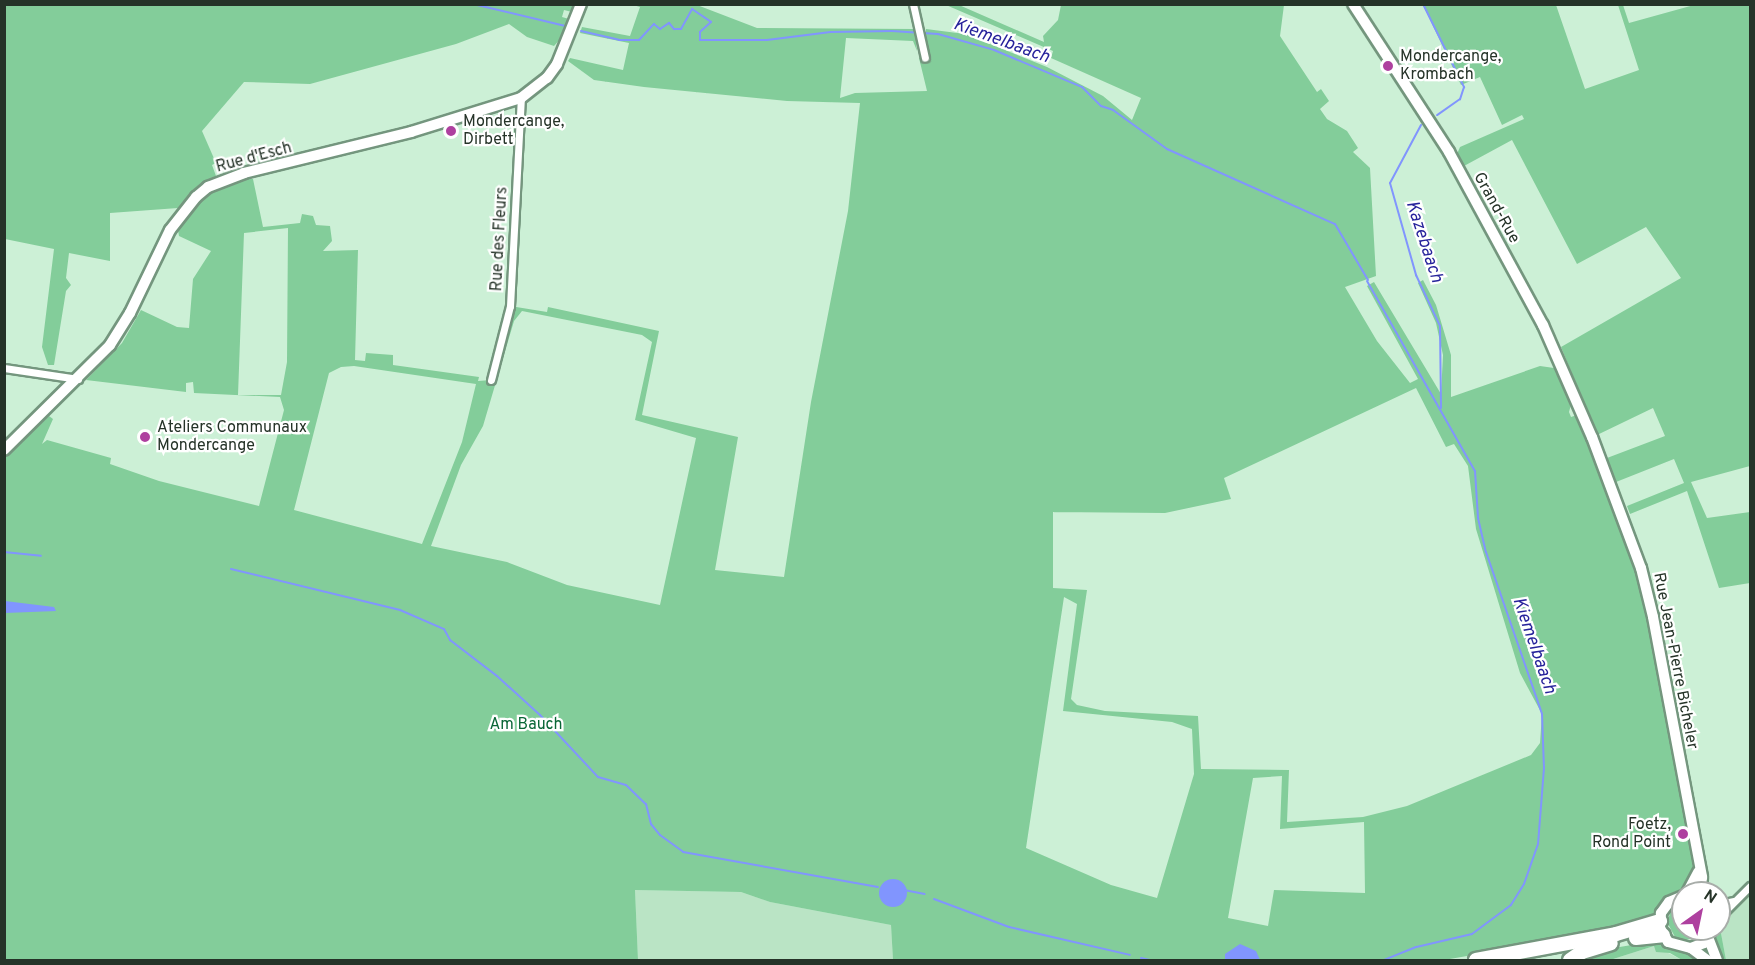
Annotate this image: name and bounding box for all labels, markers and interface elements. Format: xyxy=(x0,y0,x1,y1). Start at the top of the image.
water label: Kiemelbaach xyxy=(950,15,1052,69)
place label: Mondercange, Krombach xyxy=(1400,47,1501,85)
marker: Mondercange, Krombach xyxy=(1381,59,1395,73)
place label: Mondercange, Dirbett xyxy=(463,112,564,150)
marker: Mondercange, Dirbett xyxy=(444,124,458,138)
street label: Rue d'Esch xyxy=(214,139,294,177)
street label: Grand-Rue xyxy=(1469,169,1523,247)
street label: Rue des Fleurs xyxy=(488,186,512,292)
water label: Kazebaach xyxy=(1400,198,1446,286)
place label: Ateliers Communaux Mondercange xyxy=(157,418,307,456)
marker: Ateliers Communaux Mondercange xyxy=(138,430,152,444)
street label: Rue Jean-Pierre Bicheler xyxy=(1648,571,1702,751)
water label: Kiemelbaach xyxy=(1506,595,1560,697)
park label: Am Bauch xyxy=(489,715,563,735)
place label: Foetz, Rond Point xyxy=(1592,815,1671,853)
marker: Foetz, Rond Point xyxy=(1676,827,1690,841)
north arrow xyxy=(1671,881,1731,941)
text: N xyxy=(1699,886,1720,909)

